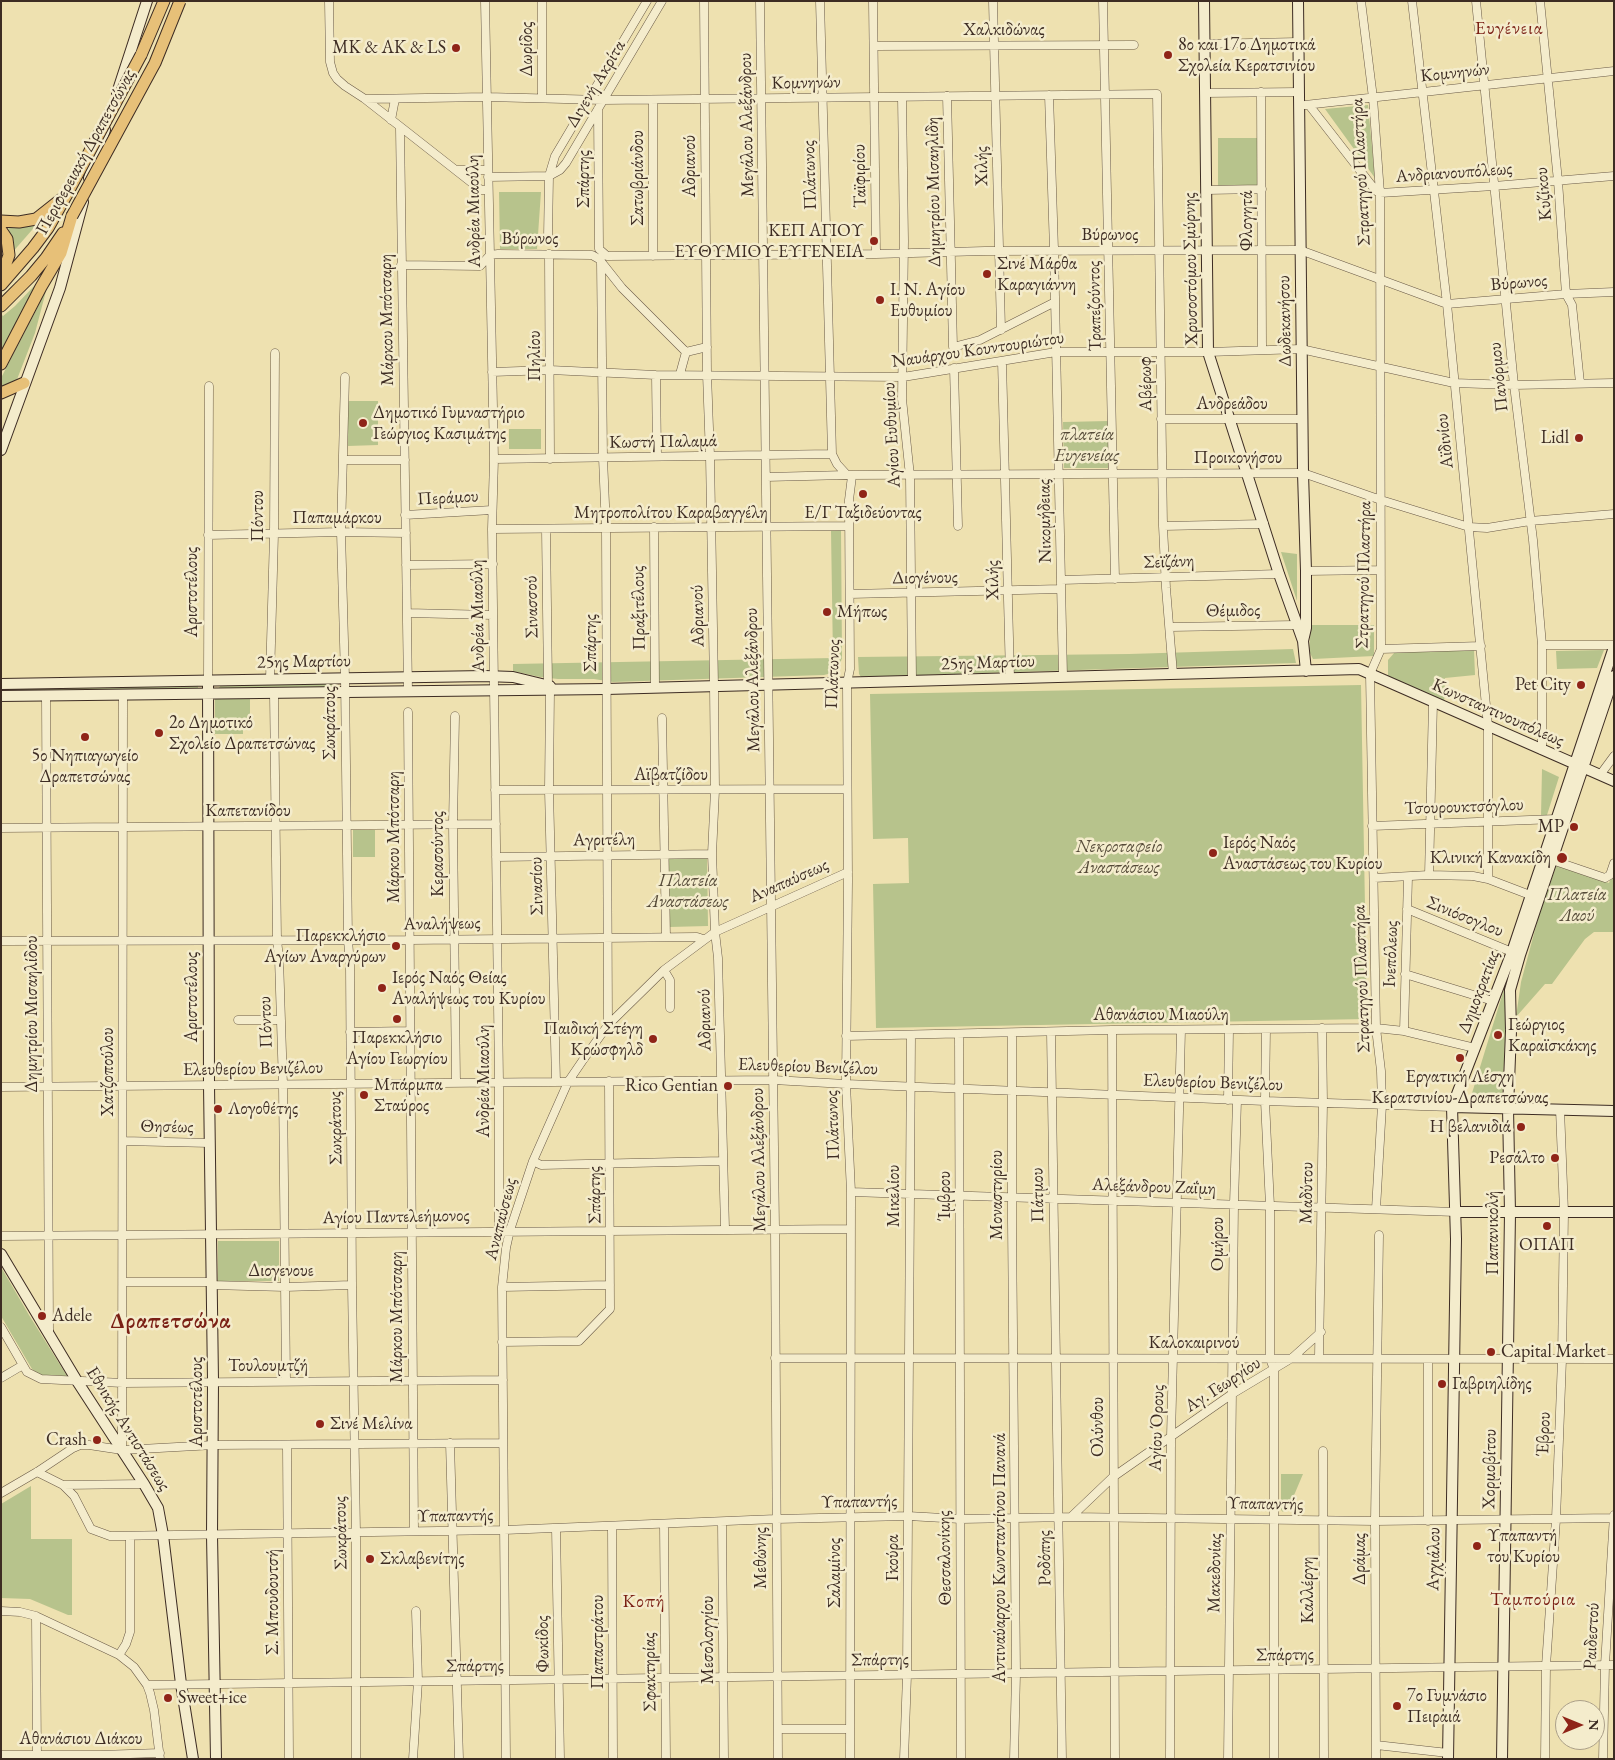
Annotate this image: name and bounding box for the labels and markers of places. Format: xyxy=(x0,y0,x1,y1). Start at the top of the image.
place label: 8ο και 17ο Δημοτικά Σχολεία Κερατσινίου xyxy=(1178,34,1316,76)
place label: MK & AK & LS xyxy=(332,37,446,59)
marker: MK & AK & LS xyxy=(450,42,462,54)
marker: 8ο και 17ο Δημοτικά Σχολεία Κερατσινίου xyxy=(1162,49,1174,61)
place label: ΚΕΠ ΑΓΙΟΥ ΕΥΘΥΜΙΟΥ ΕΥΓΕΝΕΙΑ xyxy=(674,220,864,262)
marker: ΚΕΠ ΑΓΙΟΥ ΕΥΘΥΜΙΟΥ ΕΥΓΕΝΕΙΑ xyxy=(868,235,880,247)
place label: Σινέ Μάρθα Καραγιάννη xyxy=(997,253,1077,296)
marker: Σινέ Μάρθα Καραγιάννη xyxy=(981,268,993,280)
place label: Ι. Ν. Αγίου Ευθυμίου xyxy=(890,279,965,322)
marker: Ι. Ν. Αγίου Ευθυμίου xyxy=(874,294,886,306)
place label: Δημοτικό Γυμναστήριο Γεώργιος Κασιμάτης xyxy=(373,402,525,444)
marker: Δημοτικό Γυμναστήριο Γεώργιος Κασιμάτης xyxy=(357,417,369,429)
place label: Lidl xyxy=(1541,427,1569,449)
marker: Lidl xyxy=(1573,432,1585,444)
marker: Ε/Γ Ταξιδεύοντας xyxy=(857,488,869,500)
place label: Ε/Γ Ταξιδεύοντας xyxy=(804,502,922,524)
place label: Μήπως xyxy=(837,601,887,623)
marker: Μήπως xyxy=(821,606,833,618)
place label: Pet City xyxy=(1515,674,1571,696)
marker: Pet City xyxy=(1575,679,1587,691)
place label: 2ο Δημοτικό Σχολείο Δραπετσώνας xyxy=(169,712,316,754)
marker: 2ο Δημοτικό Σχολείο Δραπετσώνας xyxy=(153,727,165,739)
marker: 5ο Νηπιαγωγείο Δραπετσώνας xyxy=(79,731,91,743)
place label: 5ο Νηπιαγωγείο Δραπετσώνας xyxy=(32,745,138,788)
place label: MP xyxy=(1538,816,1564,838)
marker: MP xyxy=(1568,821,1580,833)
place label: Ιερός Ναός Αναστάσεως του Κυρίου xyxy=(1223,832,1383,874)
marker: Ιερός Ναός Αναστάσεως του Κυρίου xyxy=(1207,847,1219,859)
place label: Κλινική Κανακίδη xyxy=(1430,847,1551,869)
marker: Κλινική Κανακίδη xyxy=(1555,851,1569,865)
place label: Παρεκκλήσιο Αγίων Αναργύρων xyxy=(264,925,386,968)
marker: Παρεκκλήσιο Αγίων Αναργύρων xyxy=(390,940,402,952)
place label: Ιερός Ναός Θείας Αναλήψεως του Κυρίου xyxy=(392,967,546,1010)
marker: Ιερός Ναός Θείας Αναλήψεως του Κυρίου xyxy=(376,982,388,994)
marker: Παρεκκλήσιο Αγίου Γεωργίου xyxy=(391,1013,403,1025)
place label: Γεώργιος Καραϊσκάκης xyxy=(1508,1014,1597,1056)
place label: Παιδική Στέγη Κρώσφηλδ xyxy=(543,1018,643,1060)
place label: Παρεκκλήσιο Αγίου Γεωργίου xyxy=(346,1027,448,1070)
marker: Γεώργιος Καραϊσκάκης xyxy=(1492,1029,1504,1041)
marker: Παιδική Στέγη Κρώσφηλδ xyxy=(647,1033,659,1045)
marker: Εργατική Λέσχη Κερατσινίου-Δραπετσώνας xyxy=(1454,1052,1466,1064)
place label: Εργατική Λέσχη Κερατσινίου-Δραπετσώνας xyxy=(1372,1066,1548,1108)
place label: Μπάρμπα Σταύρος xyxy=(374,1074,443,1116)
place label: Rico Gentian xyxy=(625,1075,718,1097)
marker: Rico Gentian xyxy=(722,1080,734,1092)
marker: Μπάρμπα Σταύρος xyxy=(358,1089,370,1101)
place label: Λογοθέτης xyxy=(228,1098,298,1120)
marker: Λογοθέτης xyxy=(212,1103,224,1115)
place label: Η βελανιδιά xyxy=(1430,1116,1511,1138)
marker: Η βελανιδιά xyxy=(1515,1121,1527,1133)
place label: Ρεσάλτο xyxy=(1489,1147,1545,1169)
marker: Ρεσάλτο xyxy=(1549,1152,1561,1164)
marker: ΟΠΑΠ xyxy=(1541,1220,1553,1232)
place label: ΟΠΑΠ xyxy=(1519,1234,1575,1256)
place label: Adele xyxy=(52,1305,92,1327)
marker: Adele xyxy=(36,1310,48,1322)
place label: Capital Market xyxy=(1501,1341,1606,1363)
marker: Capital Market xyxy=(1485,1346,1497,1358)
place label: Γαβριηλίδης xyxy=(1452,1373,1532,1395)
marker: Γαβριηλίδης xyxy=(1436,1378,1448,1390)
place label: Σινέ Μελίνα xyxy=(330,1413,412,1435)
marker: Σινέ Μελίνα xyxy=(314,1418,326,1430)
place label: Crash xyxy=(46,1429,87,1451)
marker: Crash xyxy=(91,1434,103,1446)
place label: Υπαπαντή του Κυρίου xyxy=(1487,1525,1560,1568)
marker: Υπαπαντή του Κυρίου xyxy=(1471,1540,1483,1552)
place label: Σκλαβενίτης xyxy=(380,1548,464,1570)
marker: Σκλαβενίτης xyxy=(364,1553,376,1565)
place label: 7ο Γυμνάσιο Πειραιά xyxy=(1407,1685,1487,1728)
place label: Sweet+ice xyxy=(178,1687,247,1709)
marker: Sweet+ice xyxy=(162,1692,174,1704)
marker: 7ο Γυμνάσιο Πειραιά xyxy=(1391,1700,1403,1712)

